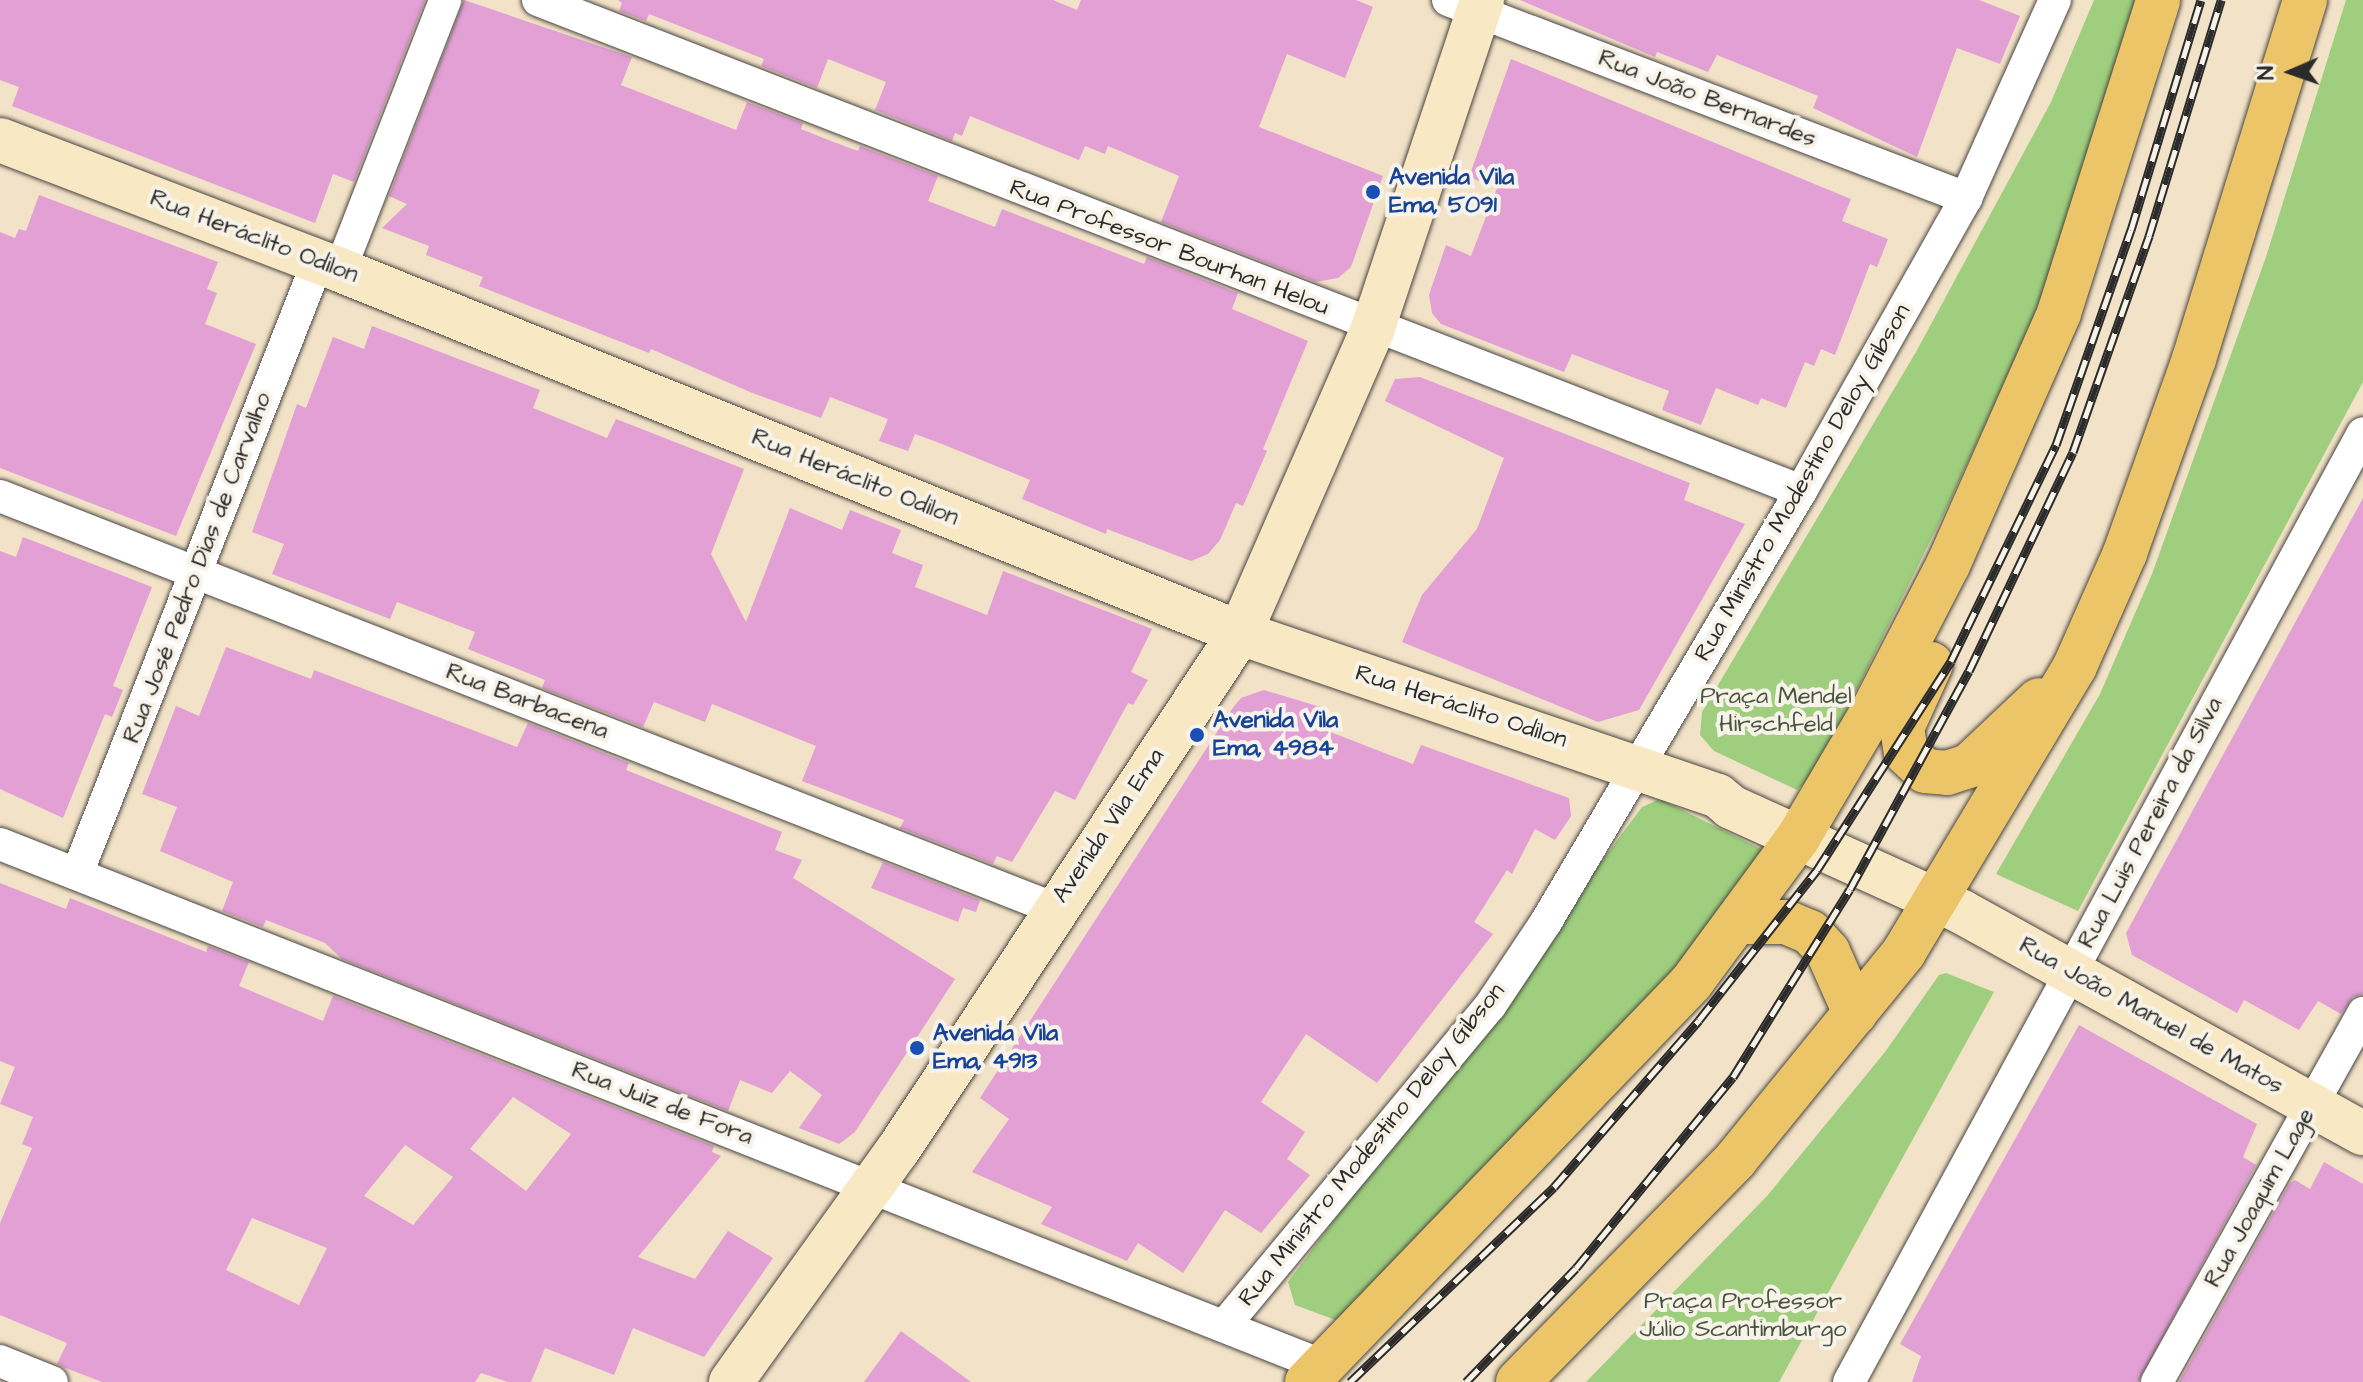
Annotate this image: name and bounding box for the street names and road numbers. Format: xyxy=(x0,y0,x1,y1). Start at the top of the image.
street label: Rua João Bernardes xyxy=(1594,44,1820,154)
street label: Rua Professor Bourhan Helou xyxy=(1005,174,1333,322)
street label: Rua Heráclito Odilon xyxy=(146,184,362,290)
street label: Rua Ministro Modestino Deloy Gibson xyxy=(1689,299,1917,667)
street label: Rua José Pedro Dias de Carvalho xyxy=(118,389,278,747)
street label: Rua Heráclito Odilon xyxy=(747,423,963,533)
street label: Rua Barbacena xyxy=(442,658,612,746)
street label: Rua Heráclito Odilon xyxy=(1352,659,1570,755)
street label: Rua Luis Pereira da Silva xyxy=(2073,693,2229,953)
street label: Avenida Vila Ema xyxy=(1047,743,1171,909)
street label: Rua João Manuel de Matos xyxy=(2014,931,2288,1101)
street label: Rua Ministro Modestino Deloy Gibson xyxy=(1233,978,1511,1312)
street label: Rua Juiz de Fora xyxy=(567,1056,757,1152)
street label: Rua Joaquim Lage xyxy=(2199,1103,2321,1293)

